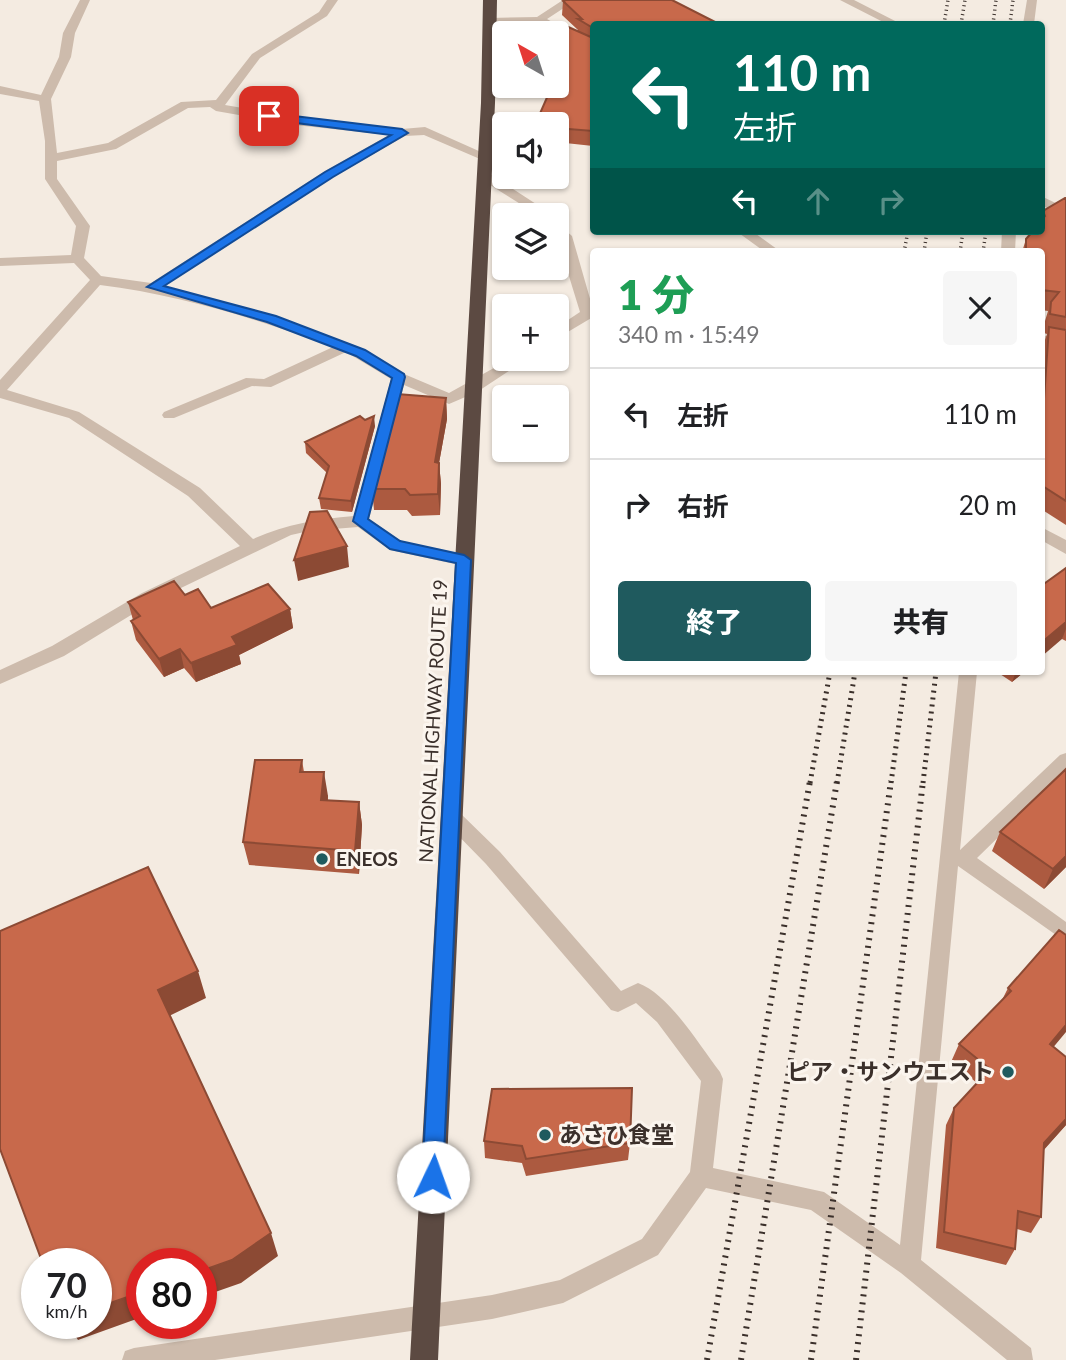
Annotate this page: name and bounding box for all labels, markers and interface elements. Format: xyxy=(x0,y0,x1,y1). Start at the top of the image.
north arrow xyxy=(492,21,569,98)
map controls xyxy=(492,21,569,462)
text: 110 m xyxy=(733,43,871,101)
icon: left xyxy=(618,49,709,140)
pin xyxy=(239,86,299,146)
icon: arrive xyxy=(250,97,288,135)
text: 左折 xyxy=(733,107,797,146)
button: sound xyxy=(492,112,569,189)
icon: left xyxy=(726,182,764,220)
icon: ahead xyxy=(799,182,837,220)
icon: right xyxy=(872,182,910,220)
button: layers xyxy=(492,203,569,280)
text: 1 分 xyxy=(618,269,694,319)
button: close xyxy=(943,271,1017,345)
button: + xyxy=(492,294,569,371)
text: 340 m · 15:49 xyxy=(618,320,760,348)
button: − xyxy=(492,385,569,462)
icon: left xyxy=(618,395,656,433)
text: 110 m xyxy=(944,398,1017,430)
text: 左折 xyxy=(677,399,729,431)
icon: right xyxy=(618,486,656,524)
text: 20 m xyxy=(959,489,1017,521)
text: 右折 xyxy=(677,490,729,522)
street label: NATIONAL HIGHWAY ROUTE 19 xyxy=(414,579,451,863)
button: 終了 xyxy=(618,581,811,661)
button: 共有 xyxy=(825,581,1017,661)
place label: ENEOS xyxy=(336,847,398,870)
marker: ENEOS xyxy=(314,851,330,867)
place label: ピア・サンウエスト xyxy=(787,1057,994,1085)
marker: ピア・サンウエスト xyxy=(1000,1064,1016,1080)
place label: あさひ食堂 xyxy=(559,1120,674,1148)
marker: あさひ食堂 xyxy=(537,1127,553,1143)
position arrow xyxy=(396,1140,470,1214)
speed limit sign: 80 xyxy=(126,1248,217,1339)
text: 70 xyxy=(46,1263,87,1305)
text: km/h xyxy=(45,1300,88,1322)

